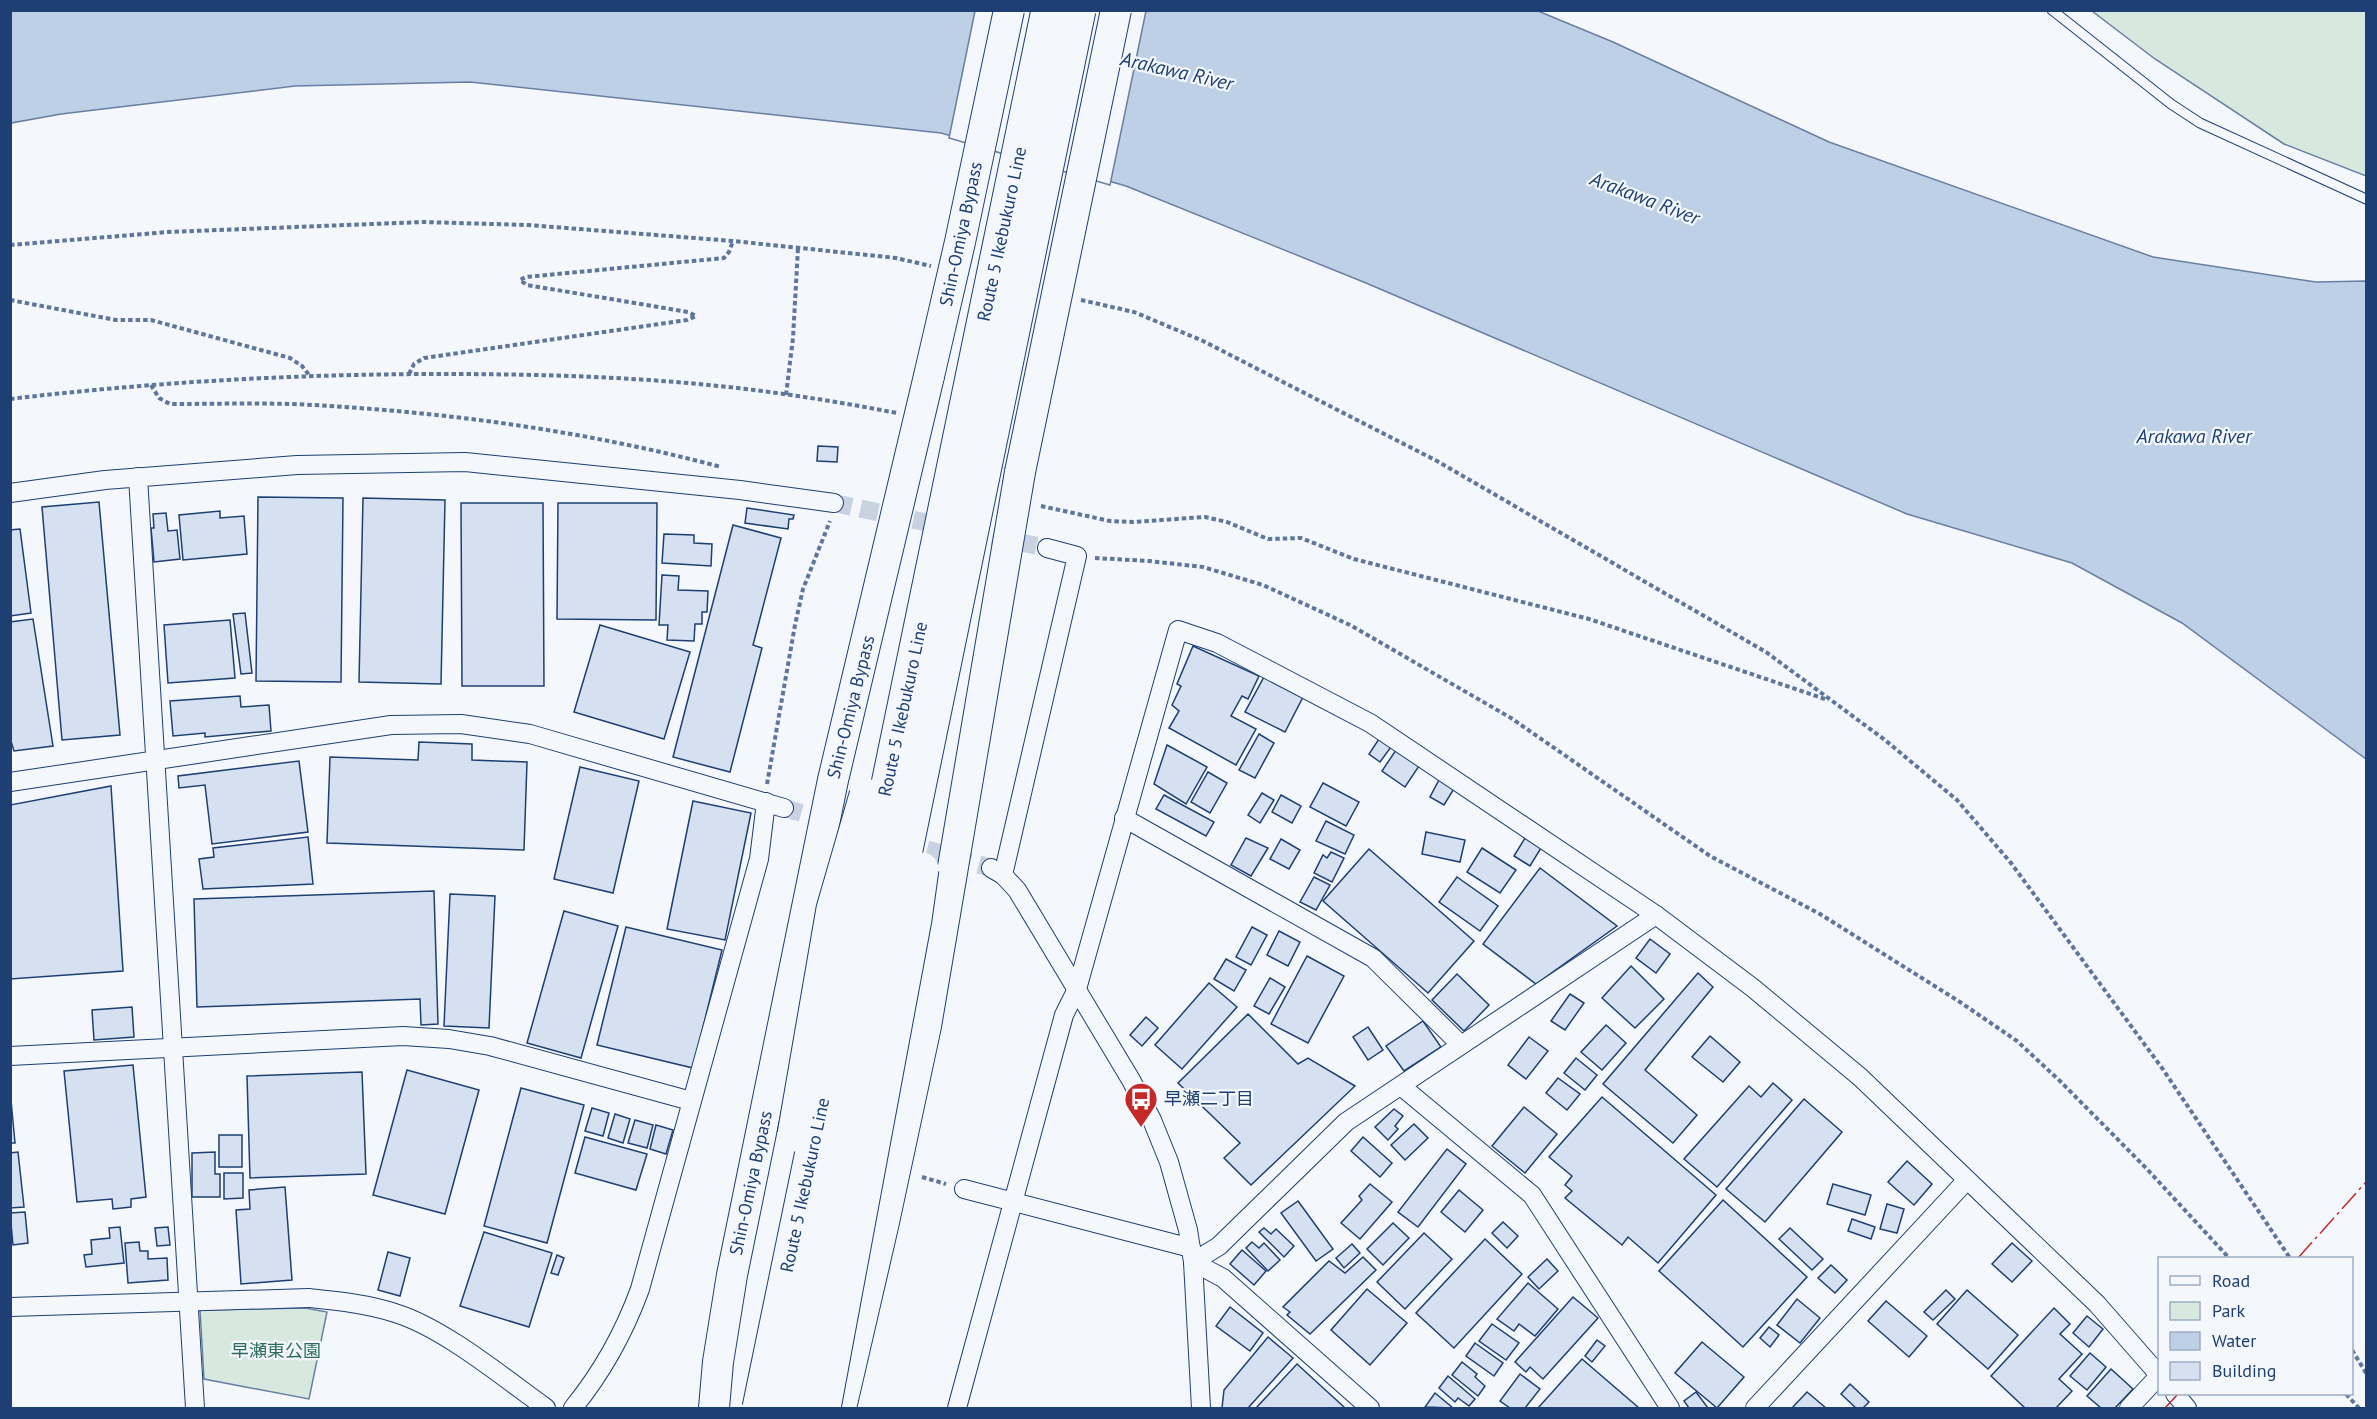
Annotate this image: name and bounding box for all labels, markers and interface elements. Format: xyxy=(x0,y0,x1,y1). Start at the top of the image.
water label: Arakawa River xyxy=(1117,45,1237,97)
street label: Route 5 Ikebukuro Line xyxy=(972,144,1031,323)
street label: Shin-Omiya Bypass xyxy=(934,160,987,308)
water label: Arakawa River xyxy=(1586,165,1705,231)
water label: Arakawa River xyxy=(2136,423,2253,449)
street label: Route 5 Ikebukuro Line xyxy=(873,619,932,798)
street label: Shin-Omiya Bypass xyxy=(822,633,879,781)
bus stop icon: 早瀬二丁目 xyxy=(1123,1081,1159,1128)
place label: 早瀬二丁目 xyxy=(1164,1087,1254,1110)
street label: Route 5 Ikebukuro Line xyxy=(775,1095,834,1274)
street label: Shin-Omiya Bypass xyxy=(724,1109,777,1257)
legend xyxy=(2158,1257,2353,1395)
text: Road xyxy=(2212,1269,2250,1292)
text: Park xyxy=(2212,1299,2245,1322)
text: Water xyxy=(2212,1329,2256,1352)
park label: 早瀬東公園 xyxy=(231,1339,321,1362)
text: Building xyxy=(2212,1359,2276,1382)

